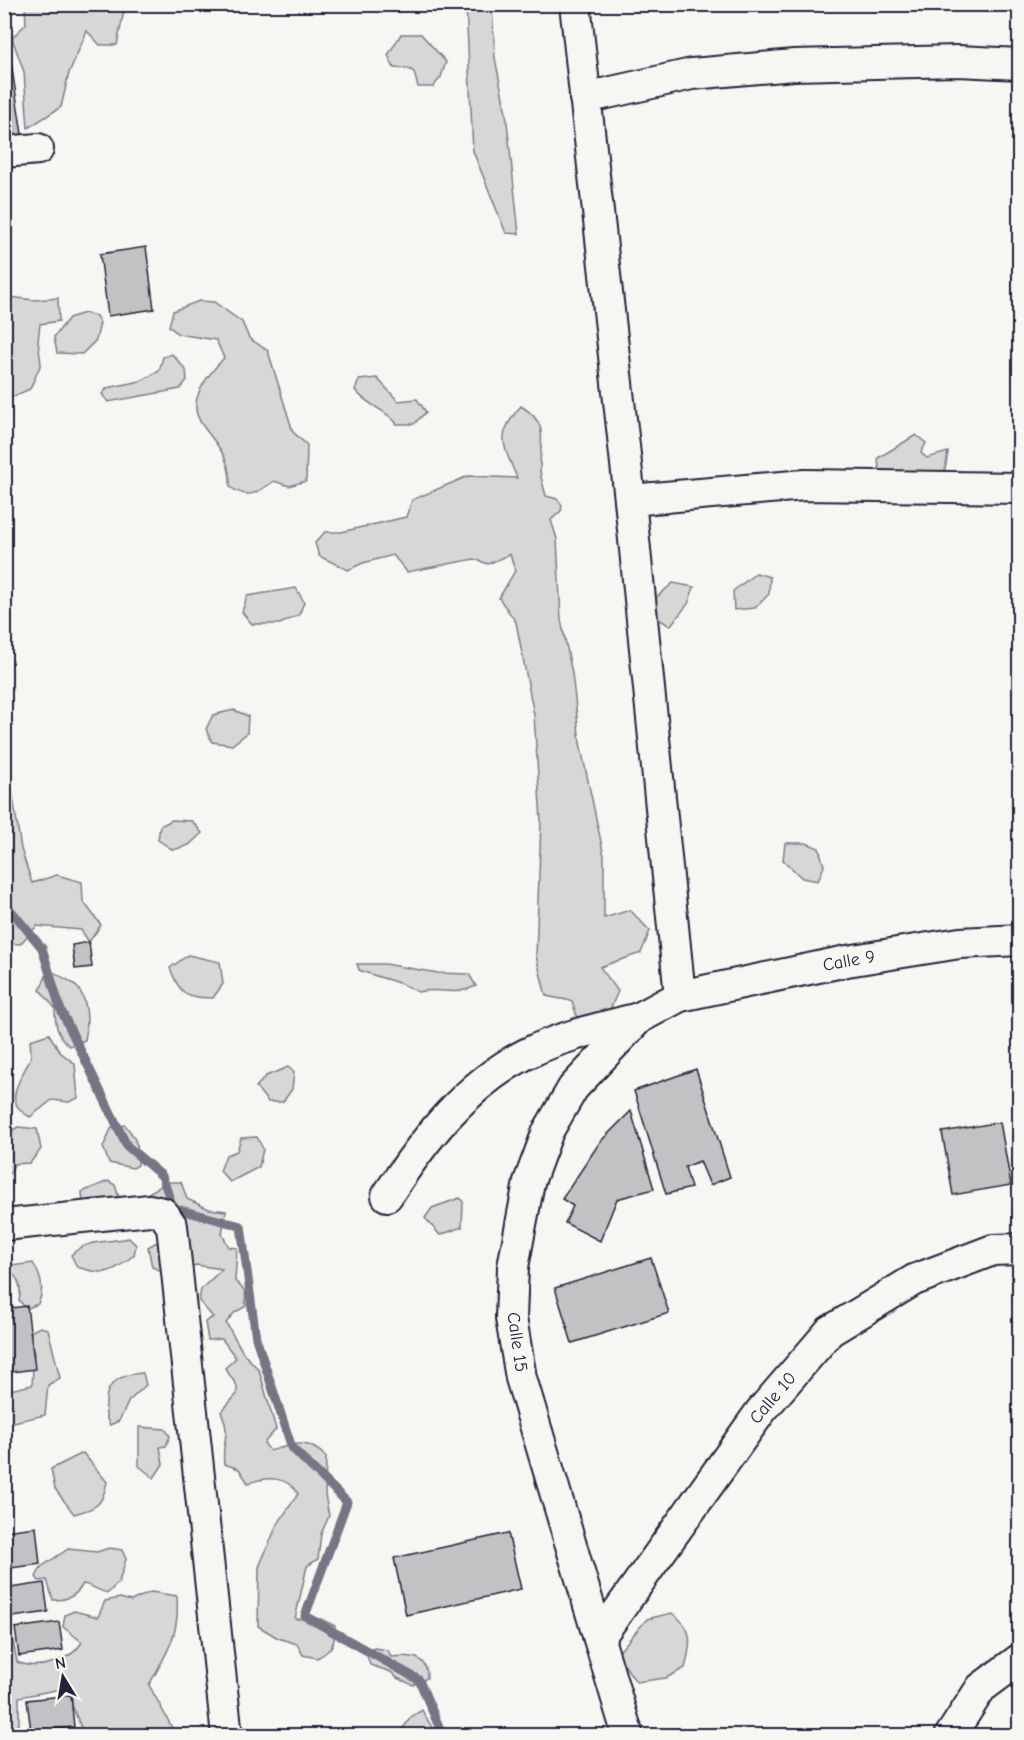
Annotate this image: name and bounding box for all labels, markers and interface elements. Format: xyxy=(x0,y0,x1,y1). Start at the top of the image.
street label: Calle 9 xyxy=(821,946,877,976)
street label: Calle 15 xyxy=(502,1311,532,1373)
street label: Calle 10 xyxy=(745,1368,801,1428)
north arrow xyxy=(33,1647,93,1707)
text: N xyxy=(53,1653,67,1673)

